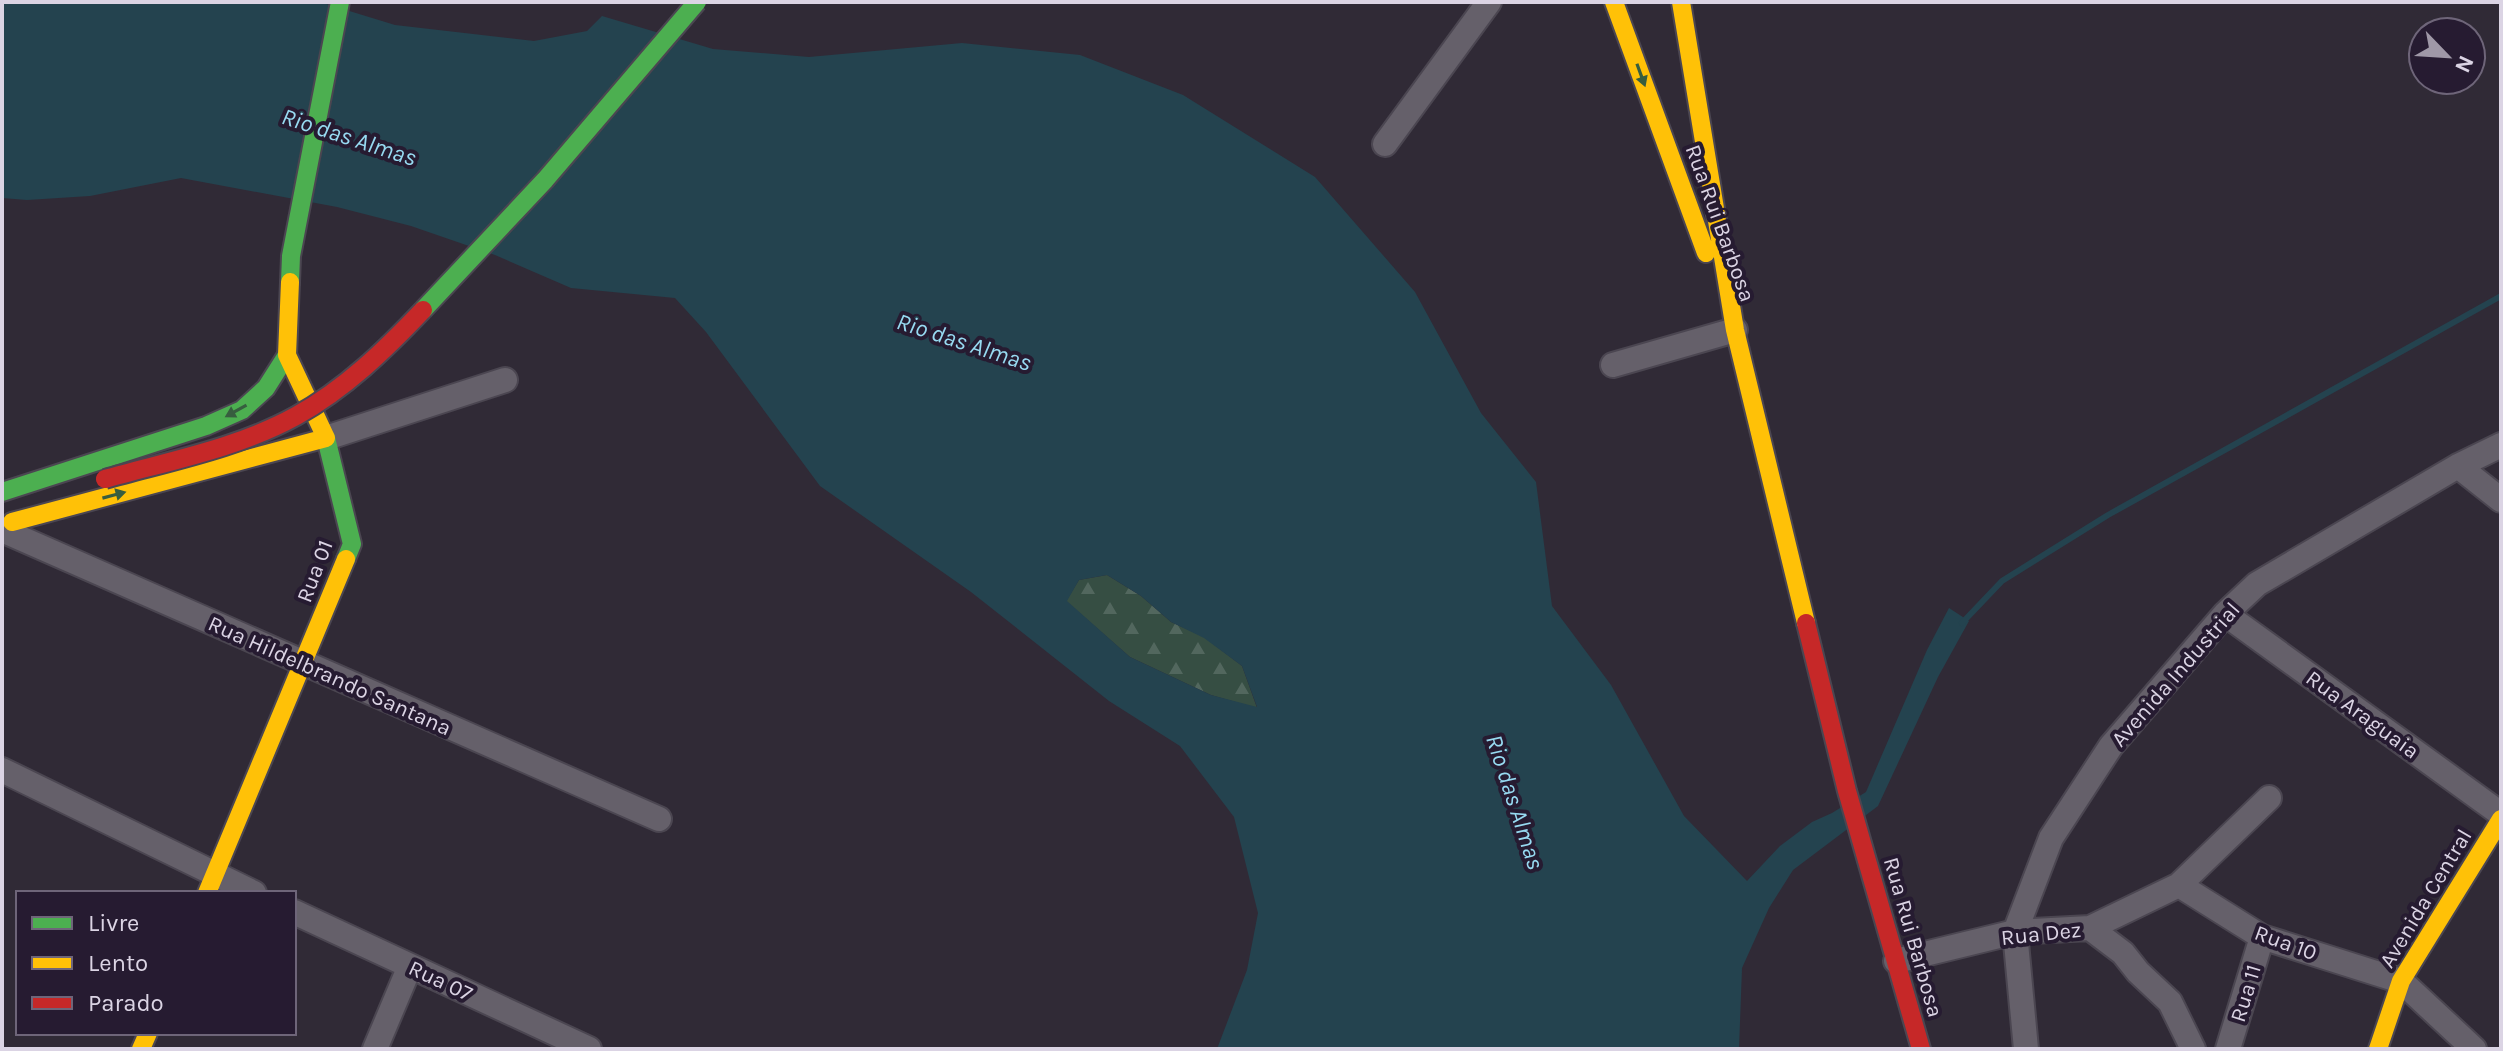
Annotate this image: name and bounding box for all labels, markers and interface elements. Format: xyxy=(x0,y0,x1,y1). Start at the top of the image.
north arrow xyxy=(2407,16,2487,96)
text: N xyxy=(2449,51,2479,77)
one-way arrow xyxy=(1635,63,1648,87)
water label: Rio das Almas xyxy=(278,102,420,172)
street label: Rua Rui Barbosa xyxy=(1680,141,1761,305)
water label: Rio das Almas xyxy=(893,307,1035,377)
one-way arrow xyxy=(225,404,247,418)
one-way arrow xyxy=(102,488,127,500)
street label: Rua 01 xyxy=(291,537,339,606)
street label: Avenida Industrial xyxy=(2106,597,2246,752)
street label: Rua Hildelbrando Santana xyxy=(204,611,455,741)
street label: Rua Araguaia xyxy=(2301,665,2424,765)
water label: Rio das Almas xyxy=(1480,731,1550,873)
street label: Avenida Central xyxy=(2374,824,2478,973)
street label: Rua Rui Barbosa xyxy=(1878,854,1948,1020)
legend xyxy=(16,891,296,1035)
text: Livre xyxy=(88,909,139,937)
street label: Rua Dez xyxy=(2000,917,2082,951)
street label: Rua 10 xyxy=(2251,920,2320,966)
text: Lento xyxy=(88,949,148,977)
street label: Rua 07 xyxy=(404,955,477,1007)
street label: Rua 11 xyxy=(2225,961,2267,1025)
text: Parado xyxy=(88,989,164,1017)

